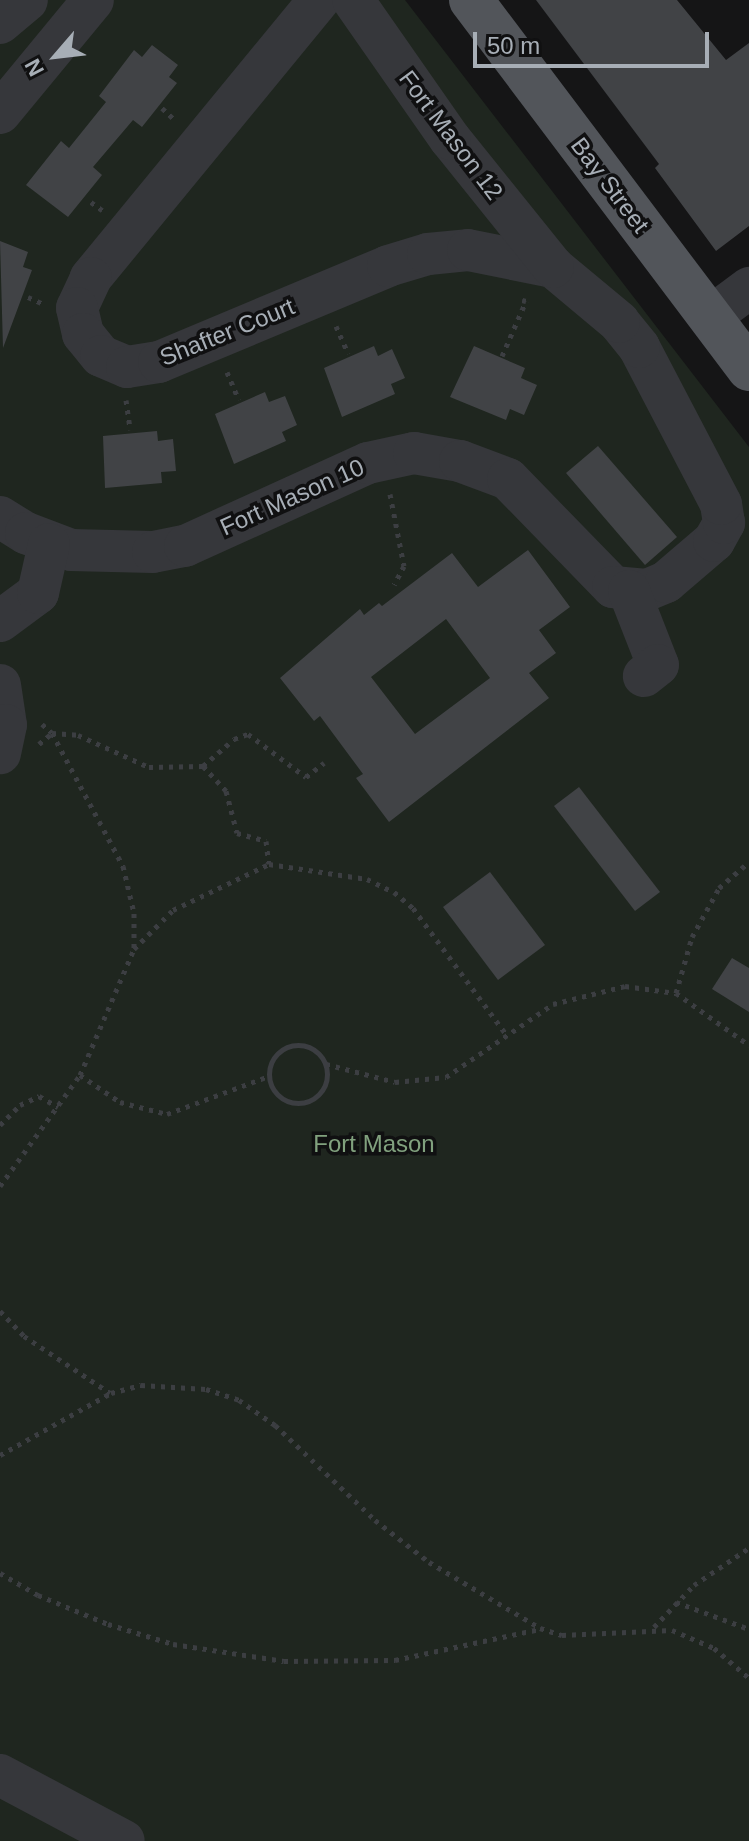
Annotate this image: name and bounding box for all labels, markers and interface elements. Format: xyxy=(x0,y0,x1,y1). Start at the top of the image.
north arrow xyxy=(16,16,96,96)
scale bar xyxy=(477,16,713,66)
text: 50 m xyxy=(487,32,540,59)
text: N xyxy=(20,55,49,80)
street label: Fort Mason 12 xyxy=(393,65,509,205)
street label: Bay Street xyxy=(565,132,655,238)
street label: Shafter Court xyxy=(155,292,299,372)
street label: Fort Mason 10 xyxy=(215,452,369,542)
park label: Fort Mason xyxy=(313,1130,435,1158)

